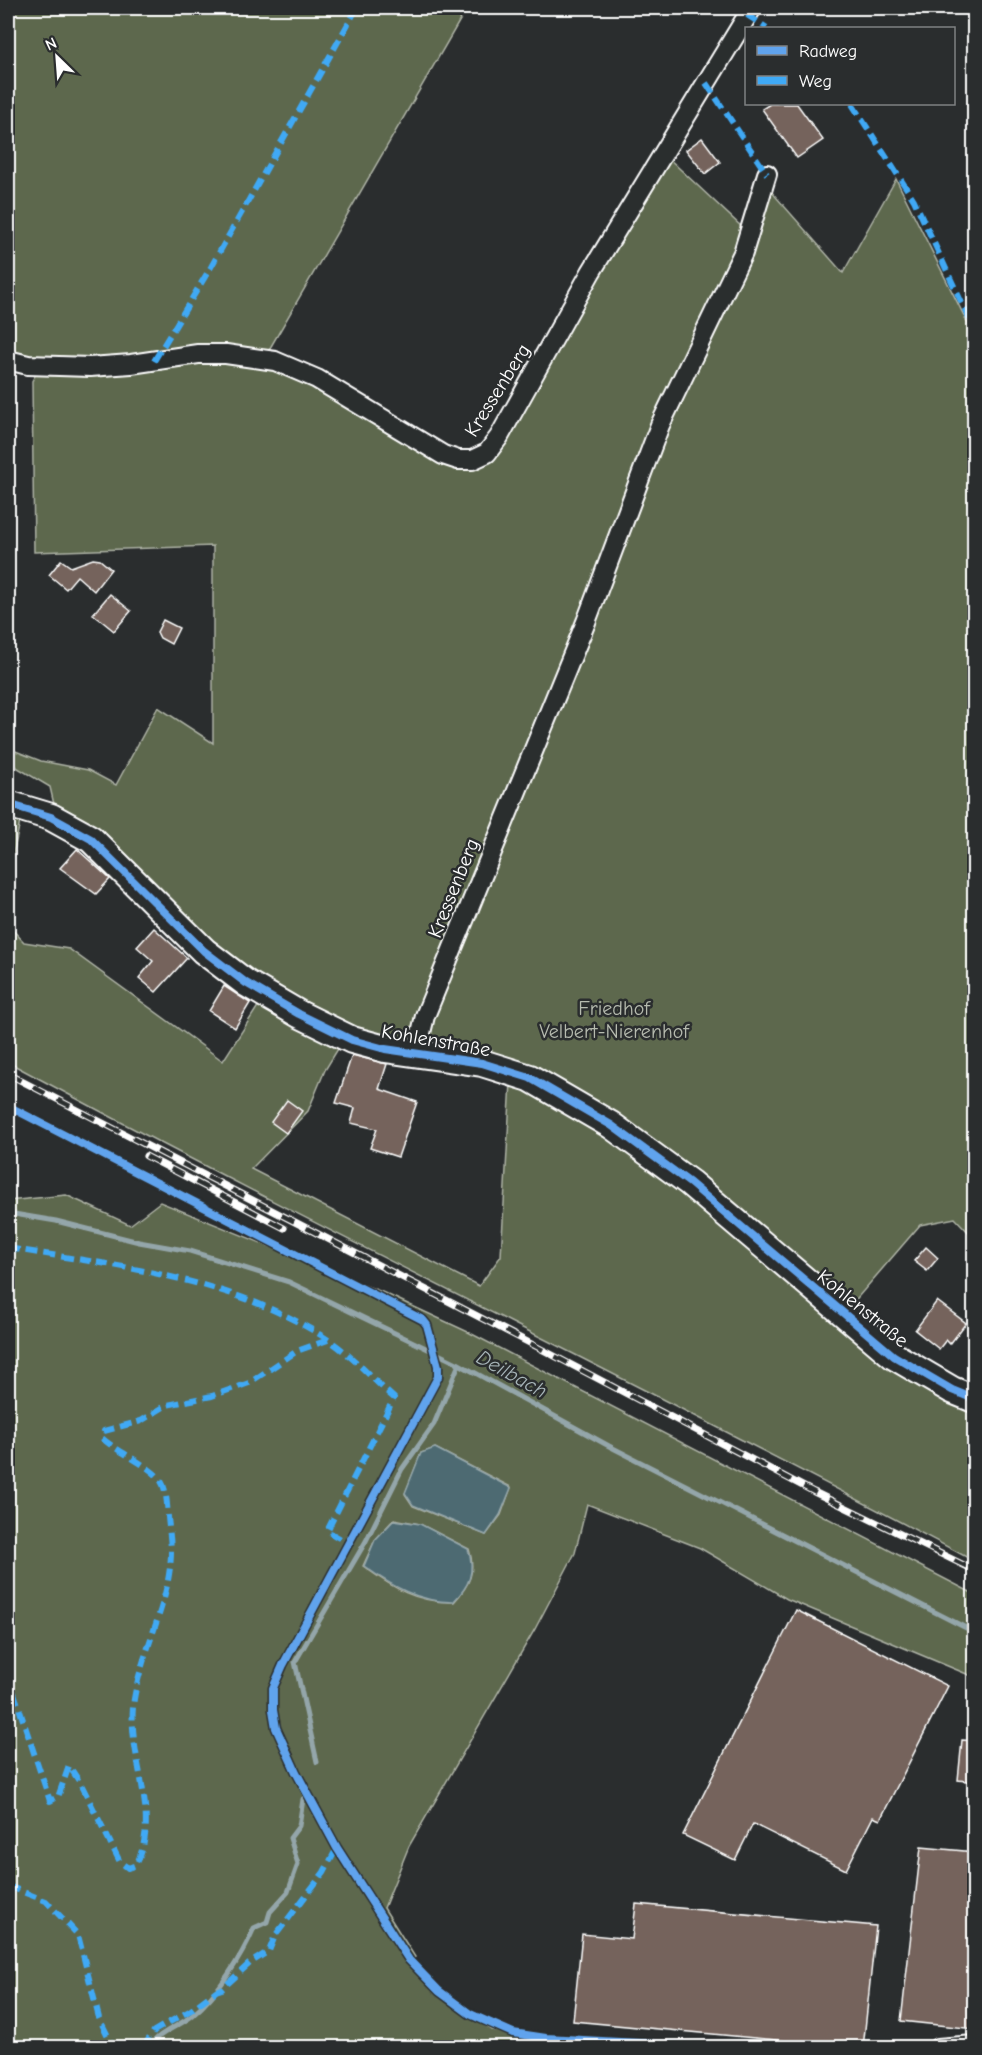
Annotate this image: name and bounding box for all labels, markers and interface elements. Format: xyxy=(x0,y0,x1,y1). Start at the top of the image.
north arrow xyxy=(27,27,87,87)
legend xyxy=(745,27,955,105)
text: N xyxy=(43,34,60,55)
text: Radweg xyxy=(799,41,857,62)
text: Weg xyxy=(799,71,832,92)
street label: Kressenberg xyxy=(460,340,535,441)
street label: Kressenberg xyxy=(423,835,484,941)
park label: Friedhof Velbert-Nierenhof xyxy=(539,997,690,1043)
street label: Kohlenstraße xyxy=(380,1020,492,1061)
street label: Kohlenstraße xyxy=(813,1265,913,1352)
water label: Deilbach xyxy=(473,1345,551,1403)

